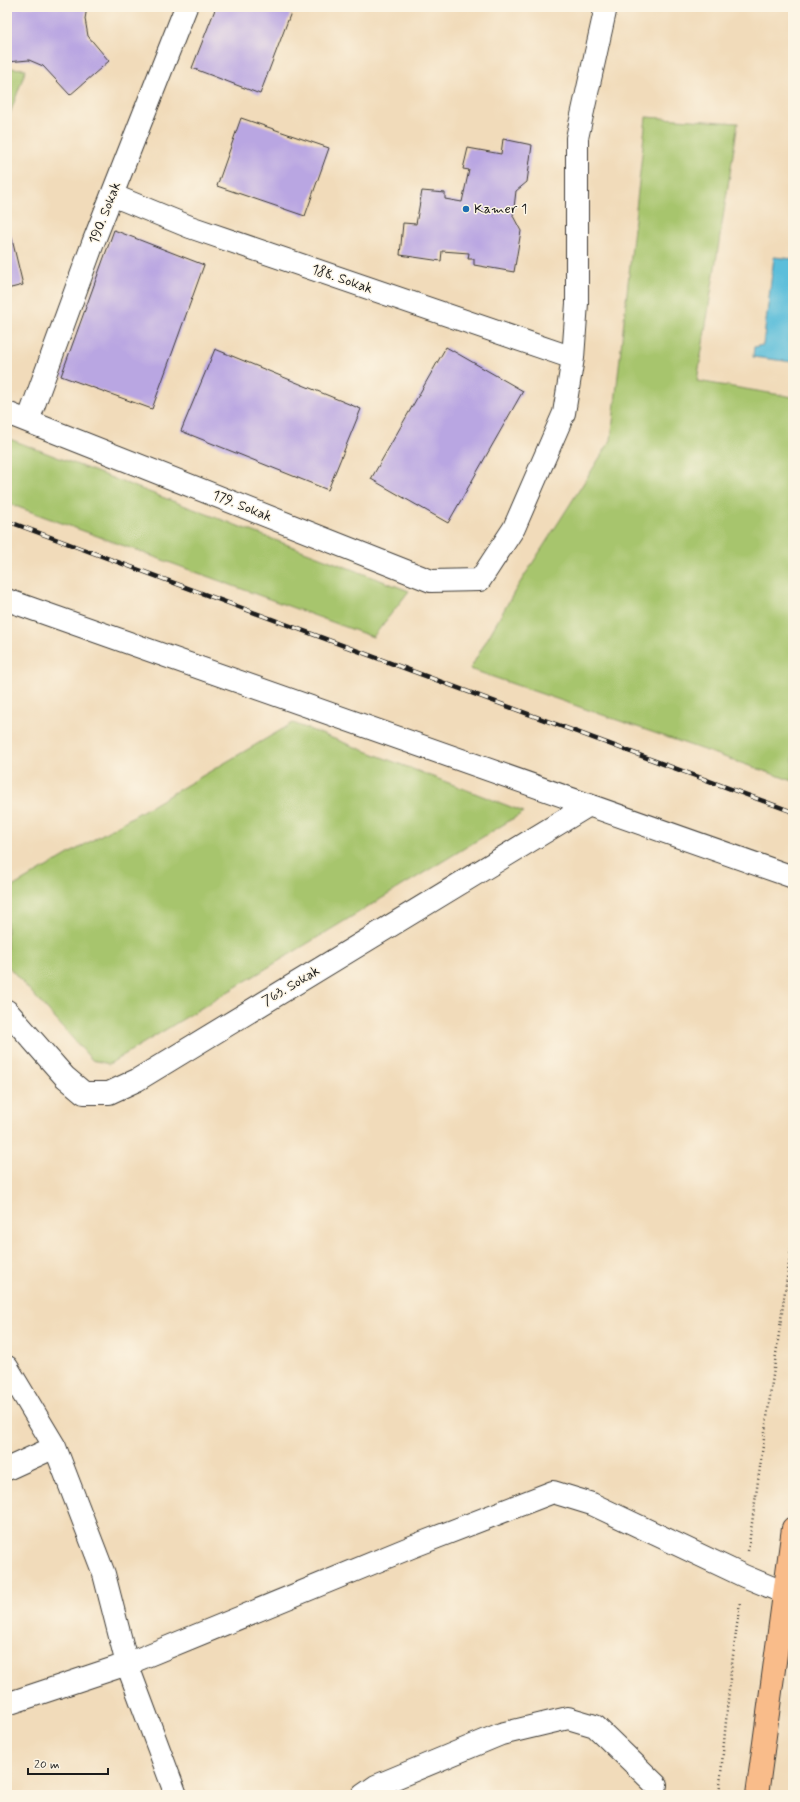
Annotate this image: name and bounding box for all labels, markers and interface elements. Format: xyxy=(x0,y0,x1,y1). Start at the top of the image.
street label: 190. Sokak xyxy=(85,179,125,247)
place label: Kamer 1 xyxy=(474,200,527,218)
marker: Kamer 1 xyxy=(461,204,471,214)
street label: 188. Sokak xyxy=(309,260,375,298)
street label: 179. Sokak xyxy=(210,486,275,526)
street label: 763. Sokak xyxy=(259,962,323,1010)
scale bar xyxy=(28,1750,108,1776)
text: 20 m xyxy=(34,1757,60,1773)

